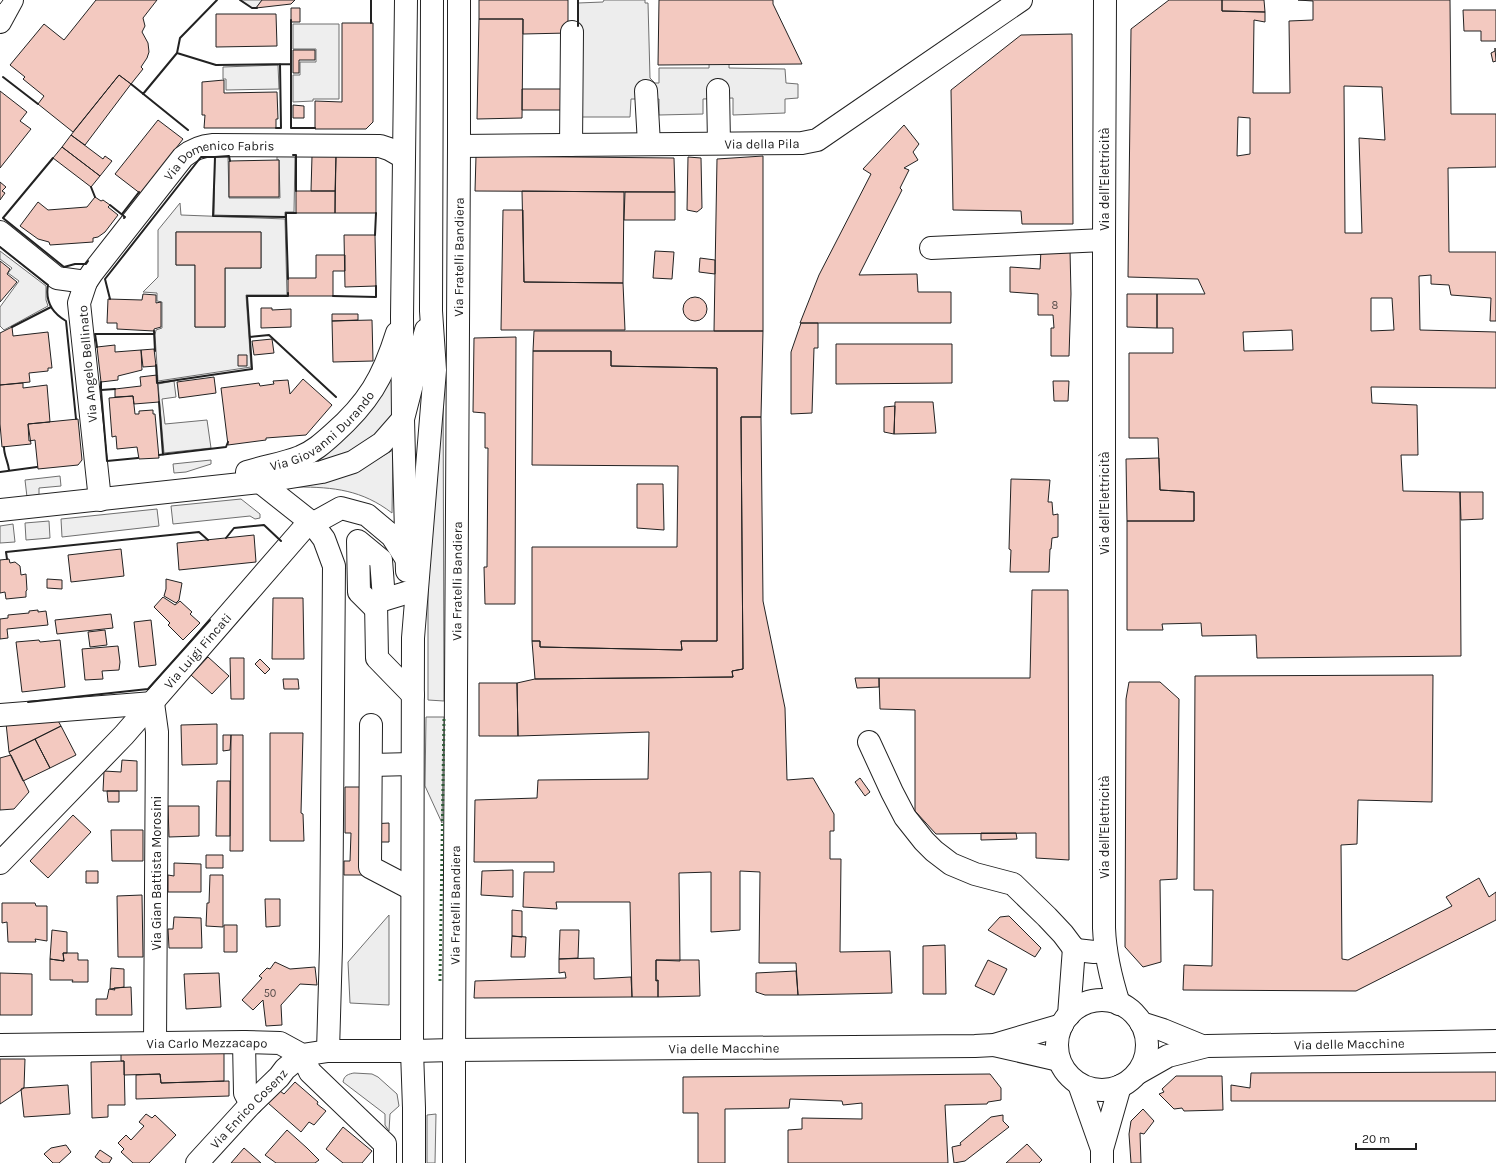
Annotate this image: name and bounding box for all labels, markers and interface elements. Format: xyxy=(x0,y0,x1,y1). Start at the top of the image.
street label: Via dell'Elettricità xyxy=(1097,127,1112,231)
street label: Via della Pila xyxy=(724,136,800,152)
street label: Via Domenico Fabris xyxy=(161,138,275,183)
street label: Via Fratelli Bandiera xyxy=(451,197,467,317)
house number: 8 xyxy=(1052,299,1059,312)
street label: Via Angelo Bellinato xyxy=(75,305,100,423)
street label: Via Giovanni Durando xyxy=(268,388,377,474)
street label: Via dell'Elettricità xyxy=(1097,451,1112,555)
street label: Via Fratelli Bandiera xyxy=(449,521,465,641)
street label: Via Luigi Fincati xyxy=(161,610,234,692)
street label: Via dell'Elettricità xyxy=(1097,775,1112,879)
street label: Via Gian Battista Morosini xyxy=(149,796,164,950)
street label: Via Fratelli Bandiera xyxy=(447,845,463,965)
house number: 50 xyxy=(264,987,276,1000)
street label: Via Carlo Mezzacapo xyxy=(146,1035,268,1051)
street label: Via delle Macchine xyxy=(1294,1036,1405,1052)
street label: Via delle Macchine xyxy=(669,1040,780,1056)
street label: Via Enrico Cosenz xyxy=(207,1066,291,1152)
scale bar xyxy=(1356,1125,1416,1151)
text: 20 m xyxy=(1362,1132,1390,1146)

